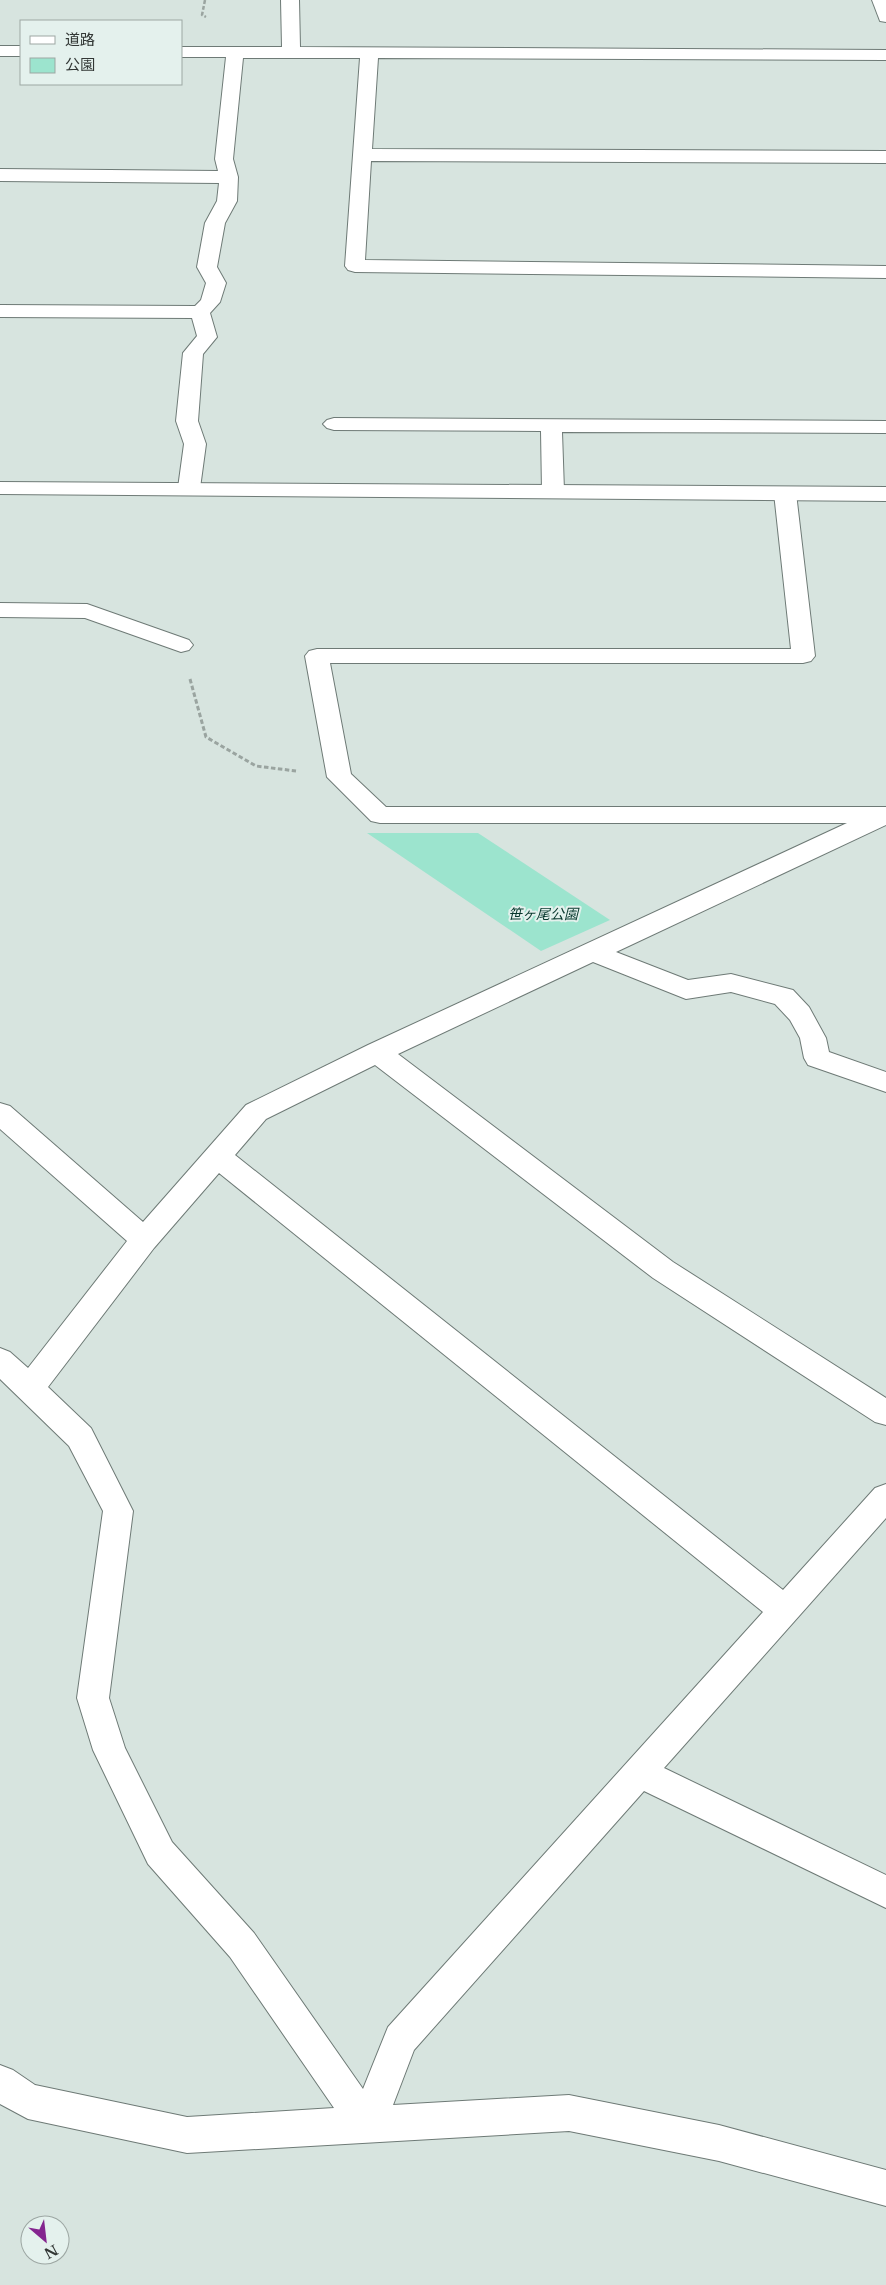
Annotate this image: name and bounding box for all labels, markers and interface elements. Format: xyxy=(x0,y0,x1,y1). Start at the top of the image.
legend xyxy=(20,20,182,85)
text: 道路 xyxy=(65,30,95,49)
text: 公園 xyxy=(65,55,95,74)
park label: 笹ヶ尾公園 xyxy=(508,905,580,923)
north arrow xyxy=(20,2215,70,2265)
text: N xyxy=(41,2240,61,2263)

